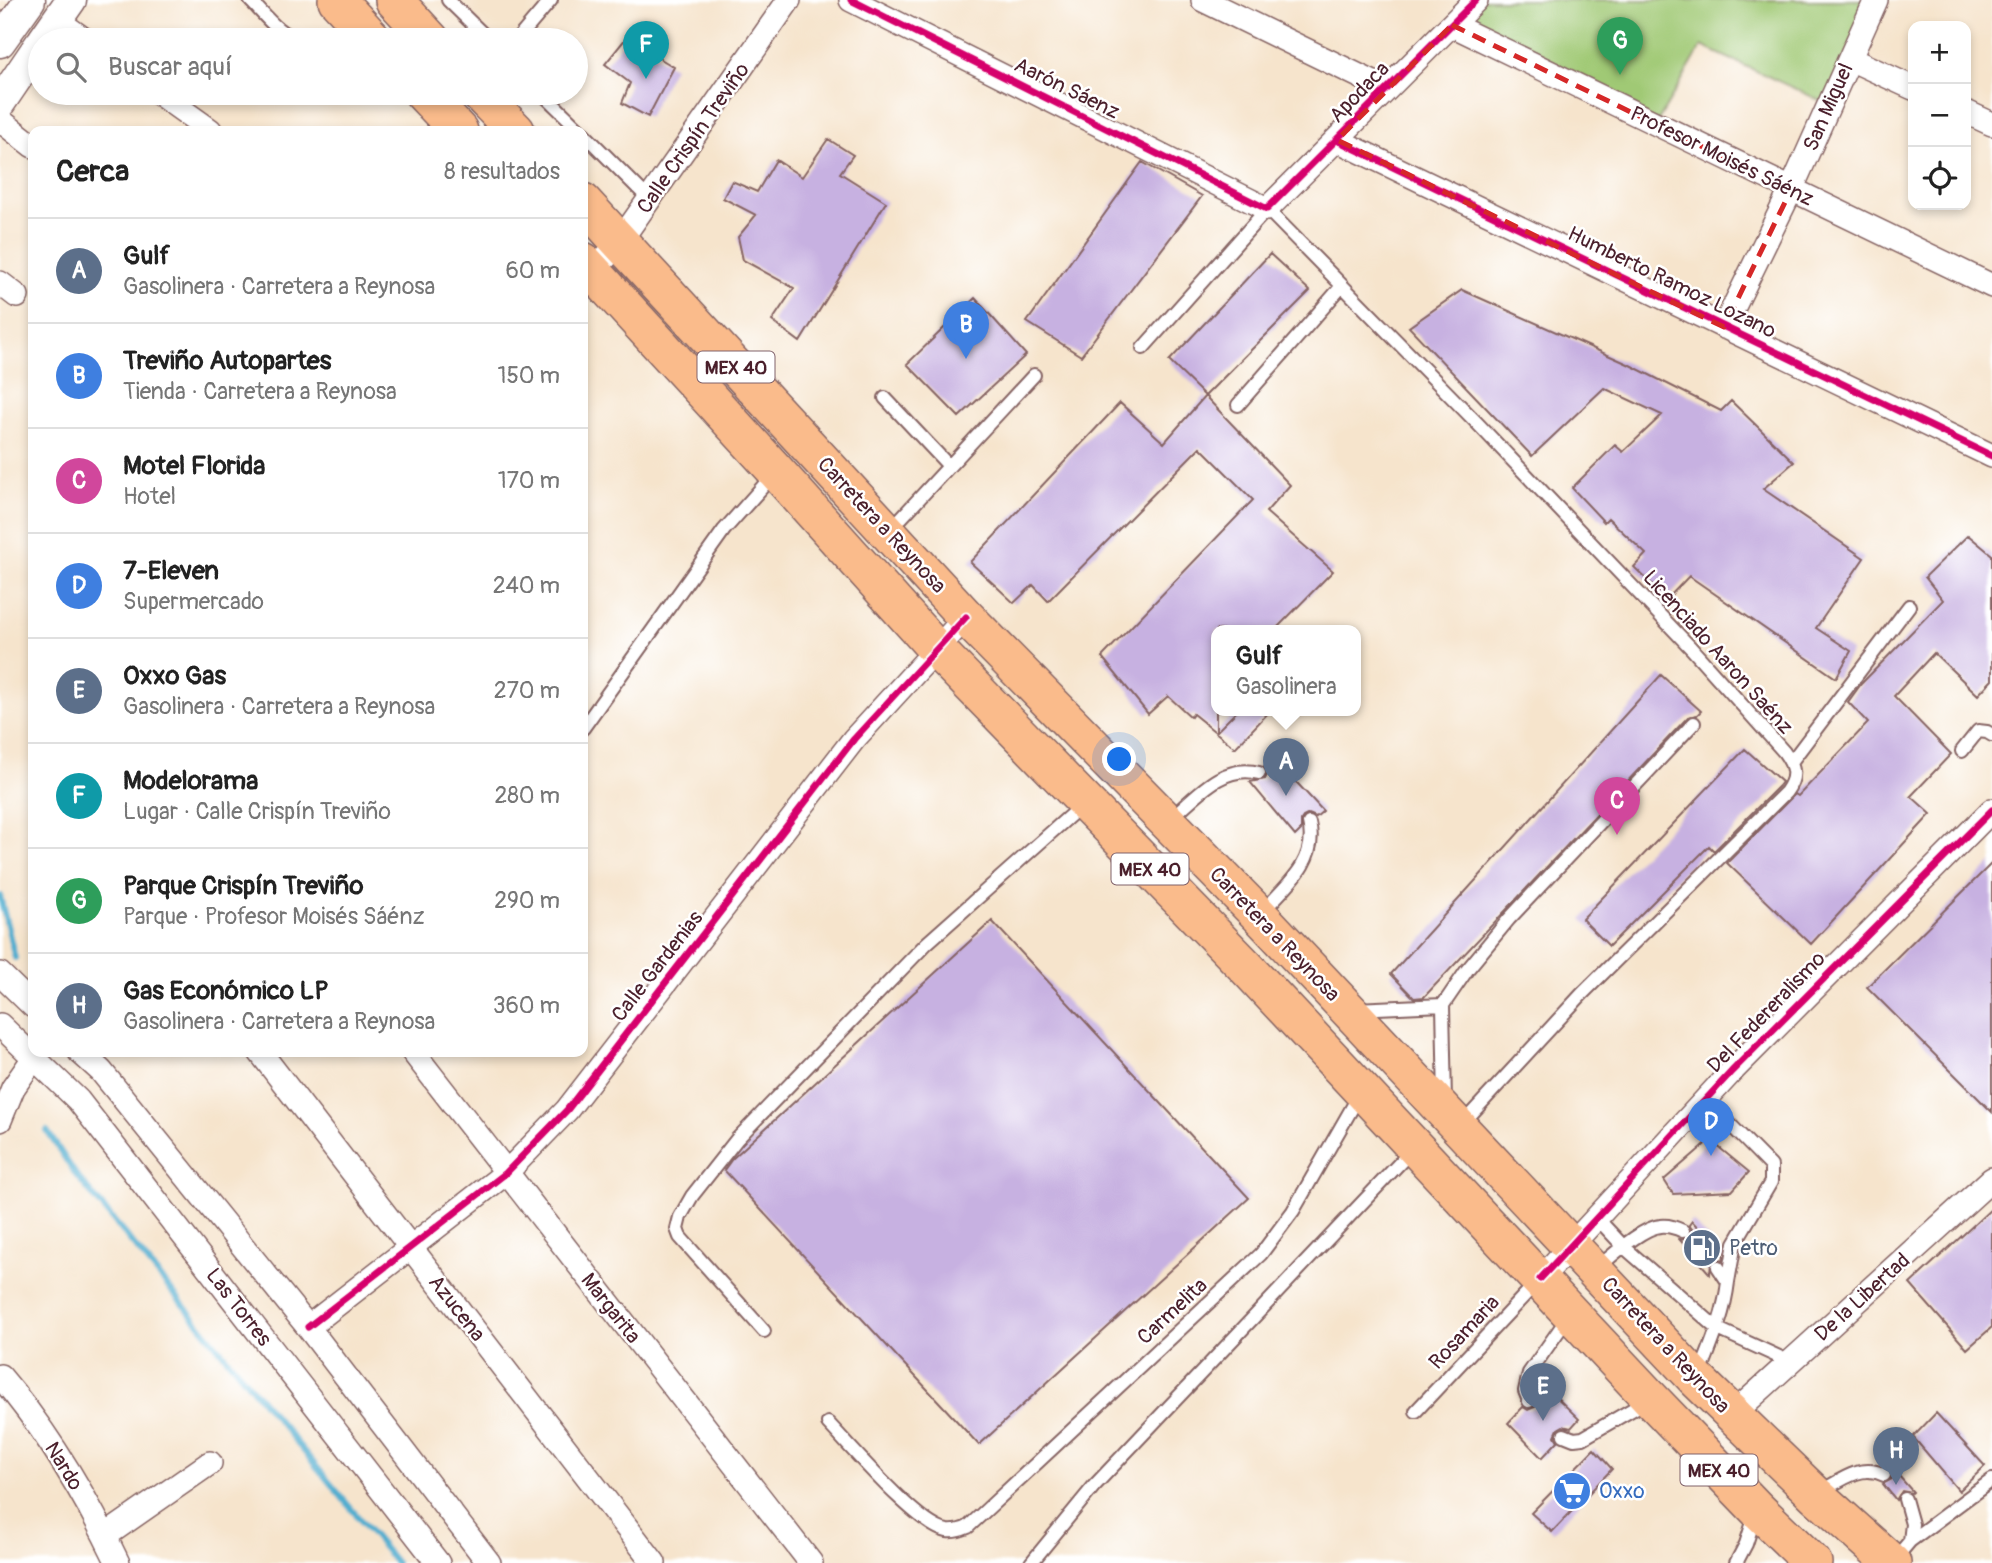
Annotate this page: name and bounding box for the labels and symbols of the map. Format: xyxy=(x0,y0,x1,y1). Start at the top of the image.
pin: G xyxy=(1597,17,1643,75)
pin: F xyxy=(623,21,669,79)
street label: Aarón Sáenz xyxy=(1010,51,1124,126)
street label: Apodaca xyxy=(1323,56,1395,129)
street label: Calle Crispín Treviño xyxy=(631,57,756,219)
street label: San Miguel xyxy=(1797,59,1860,155)
street label: Profesor Moisés Sáénz xyxy=(1626,100,1818,213)
street label: Humberto Ramoz Lozano xyxy=(1563,220,1780,345)
pin: B xyxy=(943,301,989,359)
road number: MEX 40 xyxy=(698,352,774,382)
street label: Carretera a Reynosa xyxy=(811,451,952,599)
street label: Licenciado Aaron Saénz xyxy=(1637,565,1799,740)
pin: A xyxy=(1263,738,1309,796)
your location xyxy=(1102,742,1136,776)
pin: C xyxy=(1594,777,1640,835)
road number: MEX 40 xyxy=(1112,854,1188,884)
street label: Carretera a Reynosa xyxy=(1204,861,1346,1007)
street label: Calle Gardenias xyxy=(606,905,710,1027)
street label: Del Federeralismo xyxy=(1701,946,1831,1079)
pin: D xyxy=(1688,1098,1734,1156)
fuel station icon: Petro xyxy=(1681,1227,1723,1269)
place label: Petro xyxy=(1729,1235,1778,1262)
street label: De la Libertad xyxy=(1809,1247,1916,1347)
street label: Las Torres xyxy=(200,1263,278,1352)
street label: Margarita xyxy=(575,1268,647,1349)
street label: Azucena xyxy=(422,1270,491,1347)
street label: Carretera a Reynosa xyxy=(1595,1271,1736,1419)
street label: Carmelita xyxy=(1132,1272,1213,1351)
street label: Rosamaria xyxy=(1423,1289,1506,1375)
pin: E xyxy=(1520,1363,1566,1421)
pin: H xyxy=(1873,1427,1919,1485)
street label: Nardo xyxy=(38,1437,89,1496)
road number: MEX 40 xyxy=(1680,1454,1758,1486)
supermarket icon: Oxxo xyxy=(1551,1470,1593,1512)
place label: Oxxo xyxy=(1599,1478,1645,1505)

